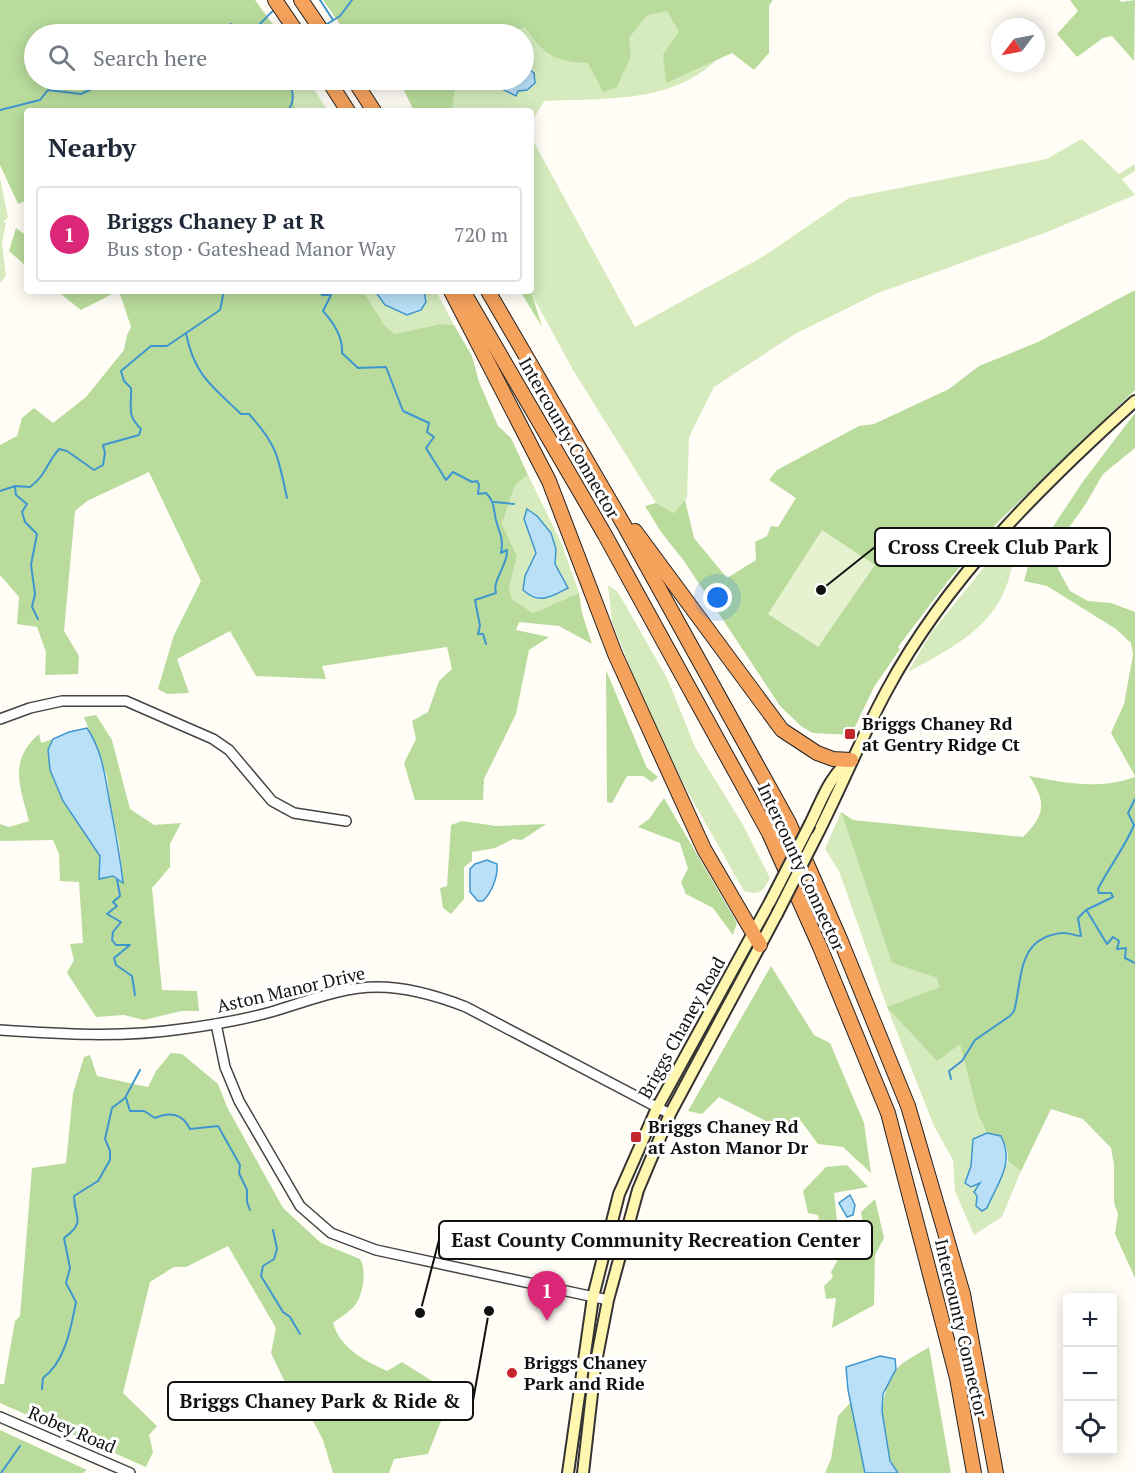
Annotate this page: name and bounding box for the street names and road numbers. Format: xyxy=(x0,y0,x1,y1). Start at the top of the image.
street label: Intercounty Connector xyxy=(514,353,626,523)
street label: Intercounty Connector xyxy=(753,779,851,954)
street label: Briggs Chaney Road xyxy=(632,952,730,1103)
street label: Aston Manor Drive xyxy=(214,960,367,1018)
street label: Intercounty Connector xyxy=(930,1236,994,1419)
street label: Robey Road xyxy=(25,1400,120,1458)

